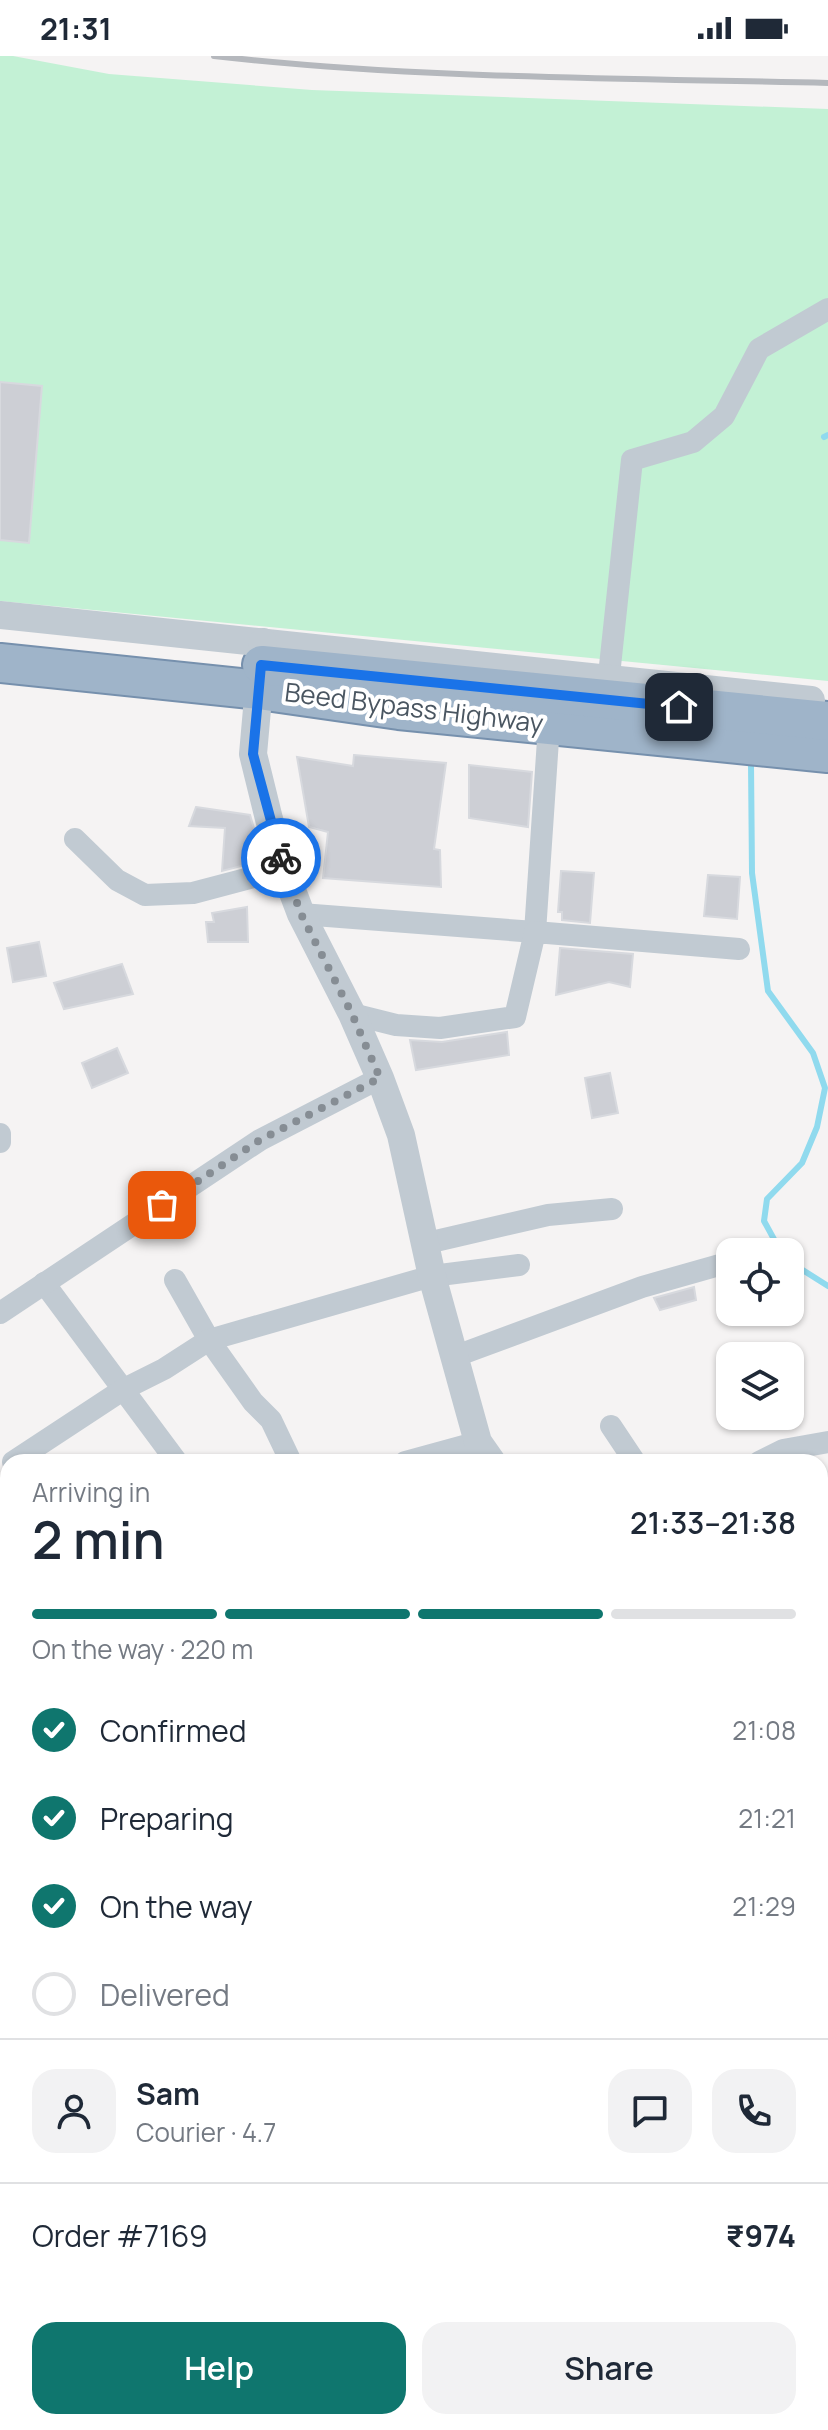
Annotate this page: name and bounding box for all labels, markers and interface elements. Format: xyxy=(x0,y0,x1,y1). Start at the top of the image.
text: 21:31 xyxy=(40,8,112,49)
street label: Beed Bypass Highway xyxy=(283,673,546,741)
pin xyxy=(645,673,713,741)
icon: home xyxy=(657,685,701,729)
courier xyxy=(241,818,321,898)
icon: bike xyxy=(259,836,303,880)
pin xyxy=(128,1171,196,1239)
icon: bag xyxy=(140,1183,184,1227)
map controls xyxy=(716,1238,804,1430)
button: locate xyxy=(716,1238,804,1326)
button: layers xyxy=(716,1342,804,1430)
text: Arriving in xyxy=(32,1474,150,1510)
text: 21:33–21:38 xyxy=(630,1502,796,1543)
text: 2 min xyxy=(32,1504,165,1575)
text: On the way · 220 m xyxy=(32,1631,253,1667)
icon: check xyxy=(32,1708,76,1752)
text: Confirmed xyxy=(100,1710,247,1751)
text: 21:08 xyxy=(732,1712,796,1748)
icon: check xyxy=(32,1796,76,1840)
text: Preparing xyxy=(100,1798,234,1839)
text: 21:21 xyxy=(738,1800,796,1836)
icon: check xyxy=(32,1884,76,1928)
text: On the way xyxy=(100,1886,253,1927)
text: 21:29 xyxy=(732,1888,796,1924)
text: Delivered xyxy=(100,1974,230,2015)
button: person xyxy=(32,2069,116,2153)
button: chat xyxy=(608,2069,692,2153)
button: phone xyxy=(712,2069,796,2153)
text: Sam xyxy=(136,2073,200,2114)
text: Courier · 4.7 xyxy=(136,2114,276,2150)
text: Order #7169 xyxy=(32,2215,208,2256)
text: ₹974 xyxy=(726,2215,796,2256)
button: Help xyxy=(32,2322,406,2414)
button: Share xyxy=(422,2322,796,2414)

